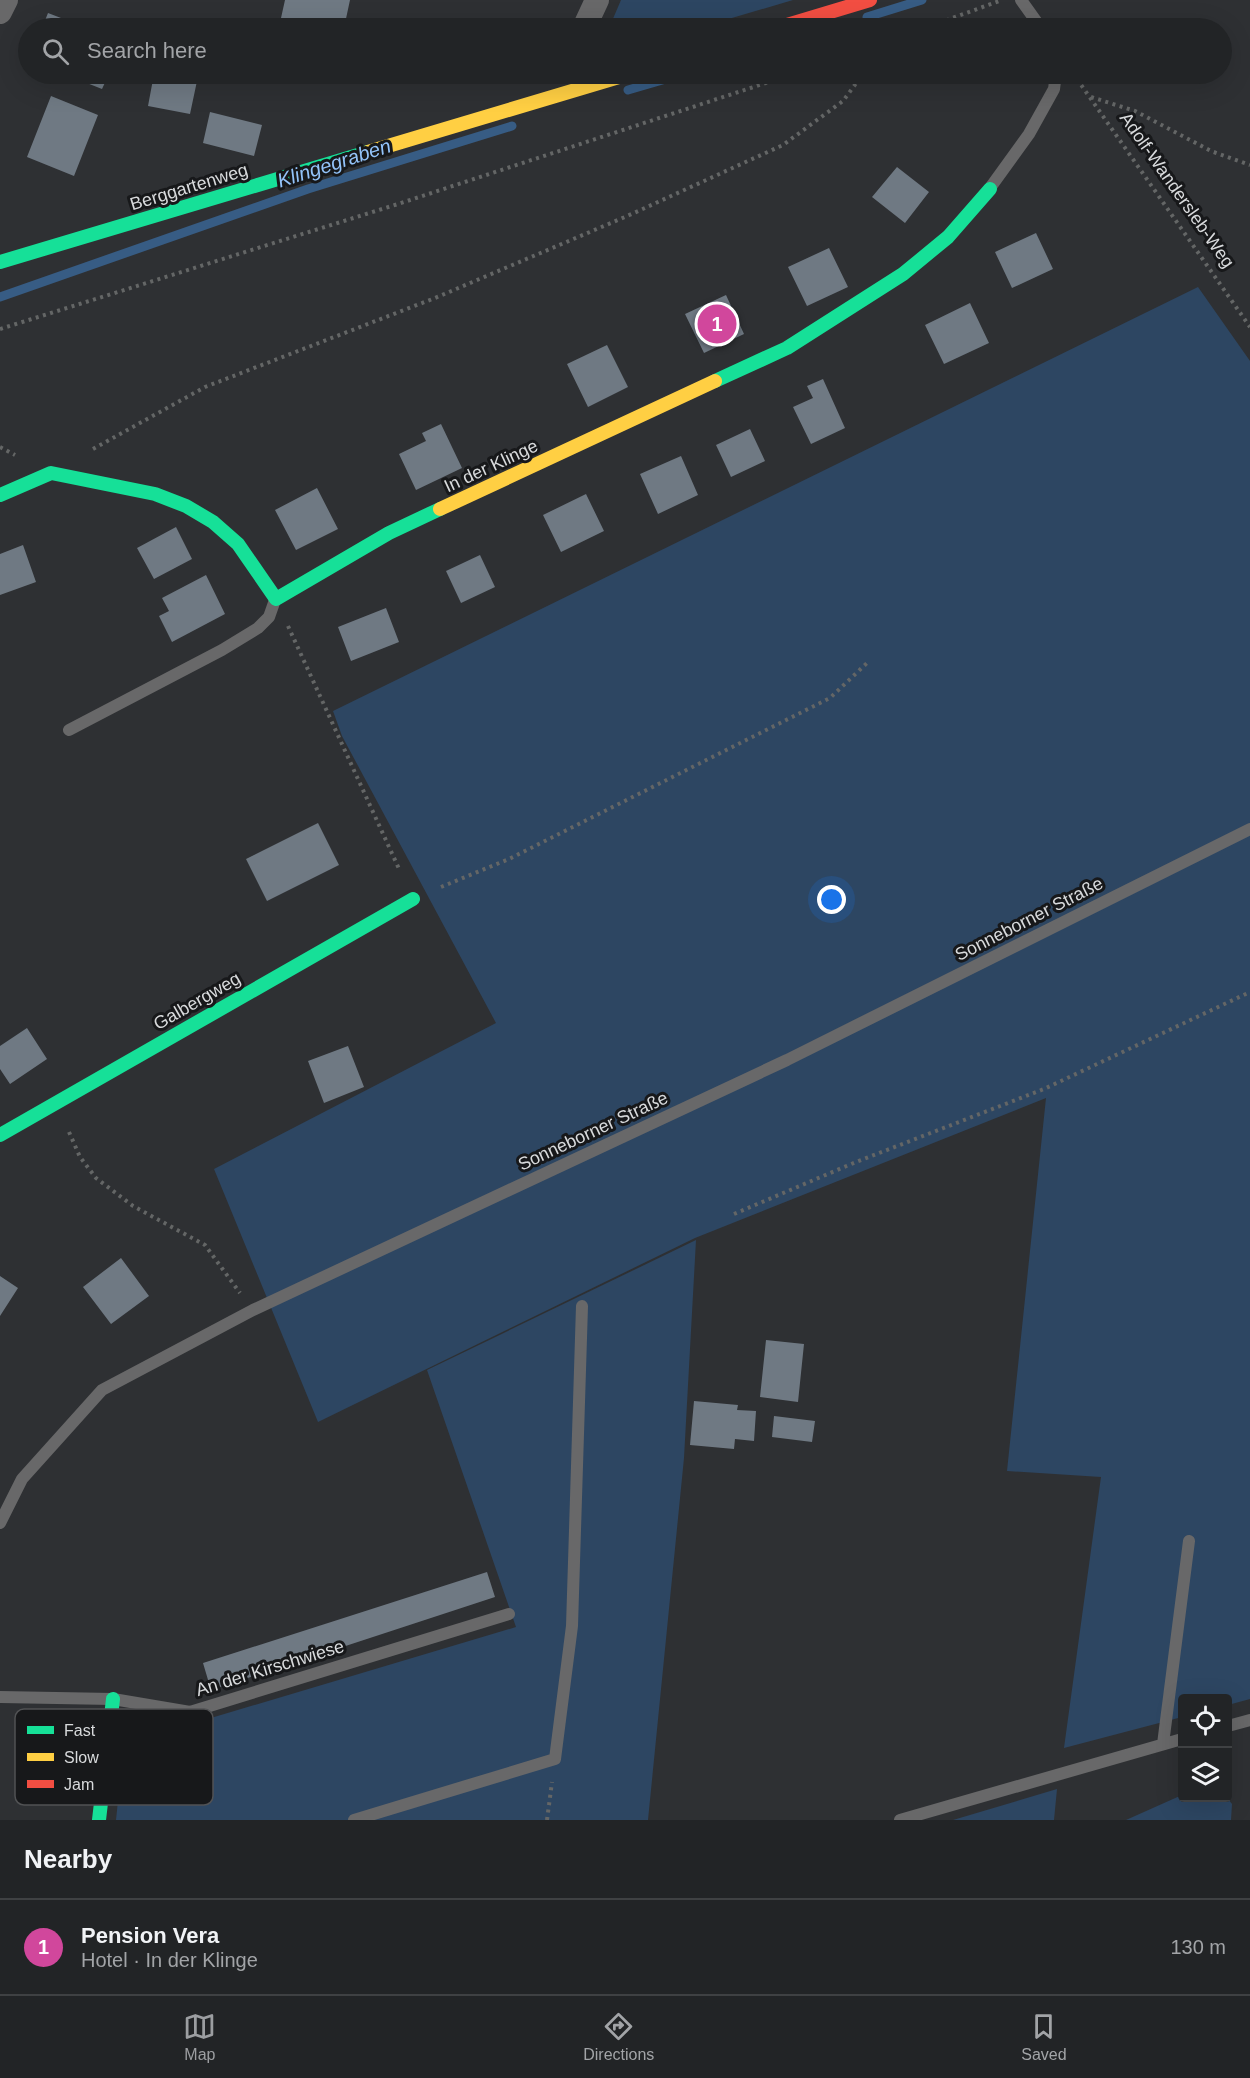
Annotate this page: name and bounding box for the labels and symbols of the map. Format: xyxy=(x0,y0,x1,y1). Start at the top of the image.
street label: Adolf-Wandersleb-Weg xyxy=(1116,108,1238,272)
water label: Klingegraben xyxy=(275,134,393,192)
street label: Berggartenweg xyxy=(128,160,250,214)
pin: 1 xyxy=(698,302,736,346)
street label: In der Klinge xyxy=(441,436,541,496)
street label: Sonneborner Straße xyxy=(952,873,1106,965)
your location xyxy=(817,885,846,914)
street label: Galbergweg xyxy=(150,968,244,1034)
street label: Sonneborner Straße xyxy=(515,1087,671,1175)
street label: An der Kirschwiese xyxy=(193,1636,347,1700)
legend xyxy=(15,1709,213,1805)
text: Fast xyxy=(64,1722,96,1739)
text: Slow xyxy=(64,1749,99,1766)
text: Jam xyxy=(64,1776,94,1793)

